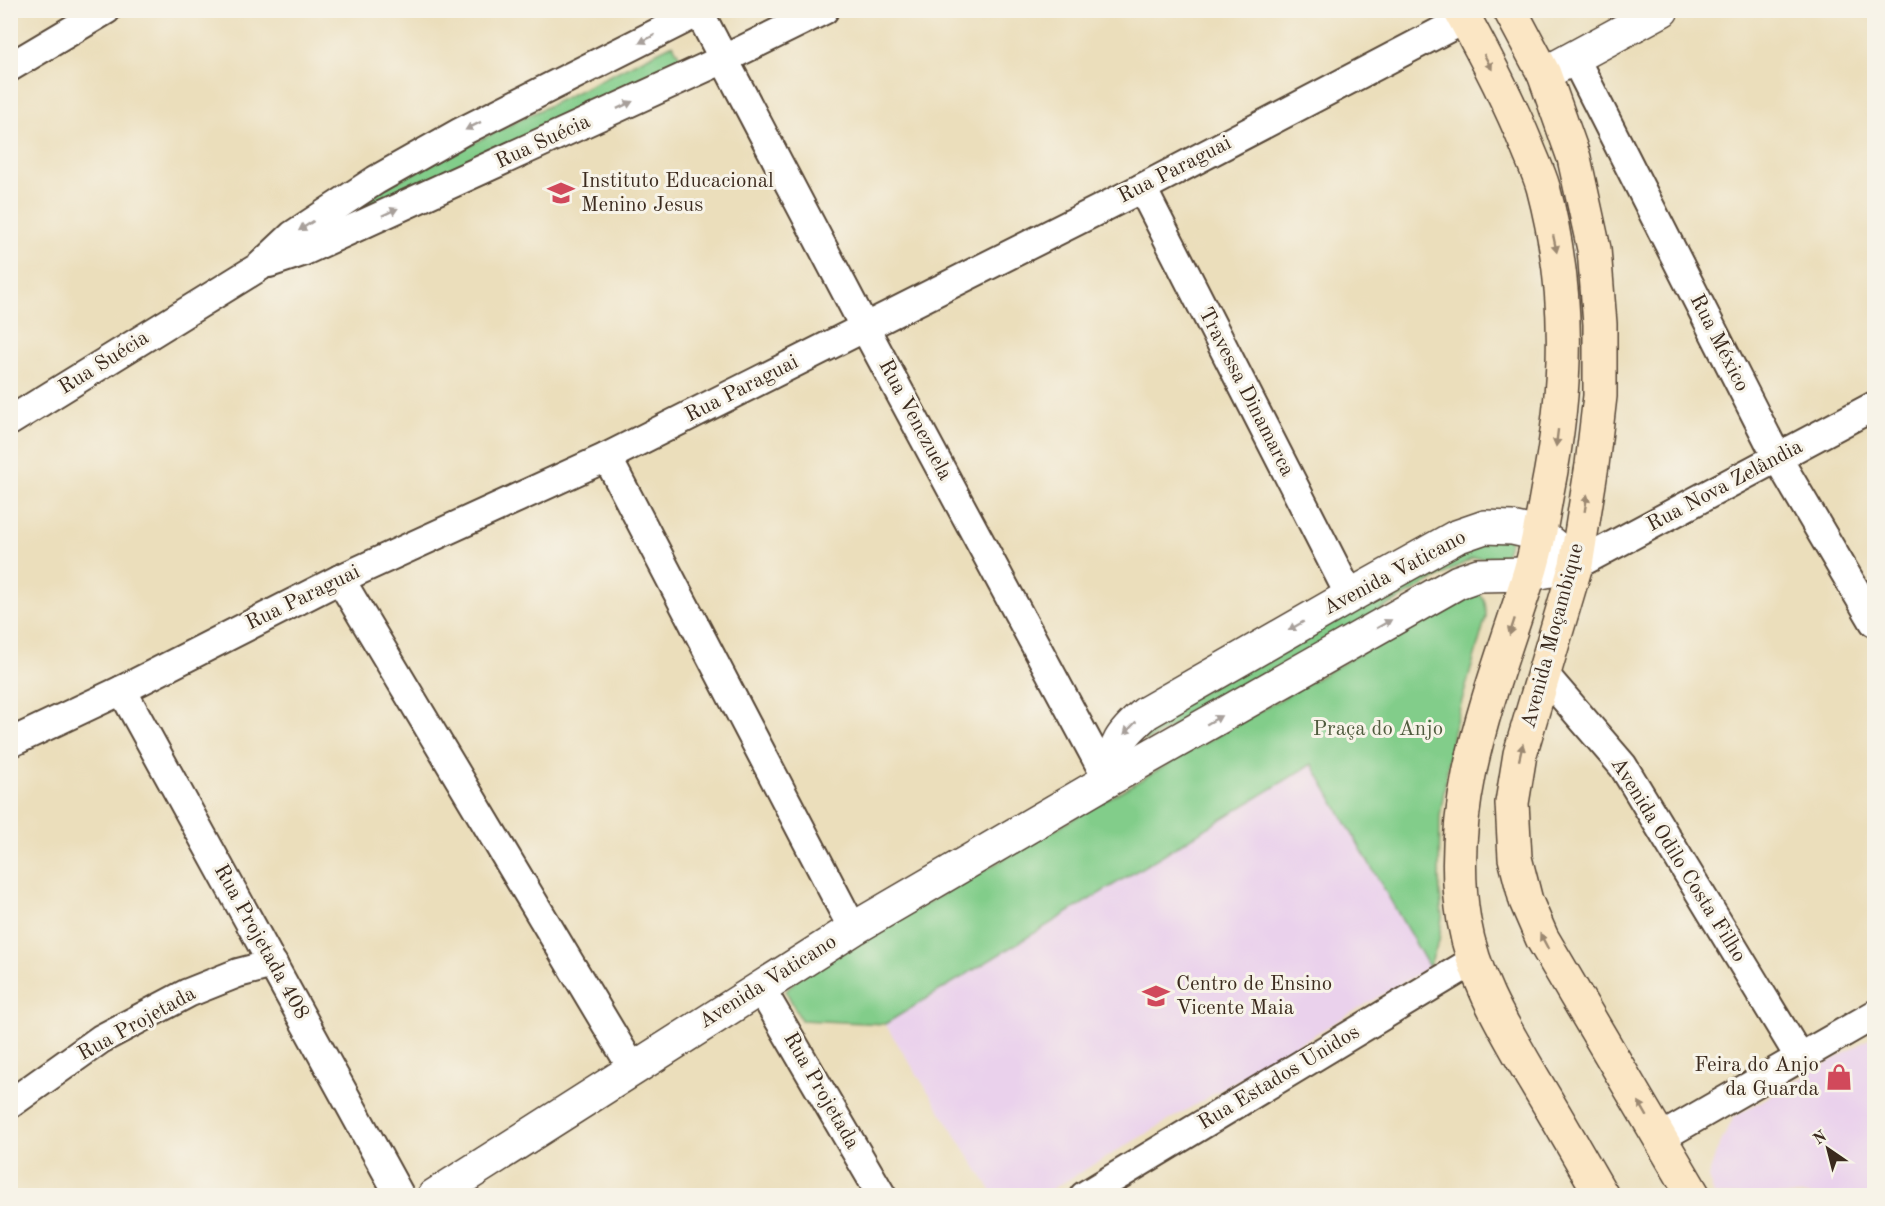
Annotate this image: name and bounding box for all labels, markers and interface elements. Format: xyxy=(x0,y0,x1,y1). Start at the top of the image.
one-way arrow xyxy=(638,33,656,43)
one-way arrow xyxy=(1483,54,1493,71)
one-way arrow xyxy=(616,100,633,109)
street label: Rua Suécia xyxy=(493,111,593,173)
one-way arrow xyxy=(464,121,481,131)
street label: Rua Paraguai xyxy=(1115,133,1235,207)
place label: Instituto Educacional Menino Jesus xyxy=(581,171,774,216)
school or university icon: Instituto Educacional Menino Jesus xyxy=(546,178,576,208)
one-way arrow xyxy=(381,207,399,216)
one-way arrow xyxy=(298,221,314,232)
one-way arrow xyxy=(1551,235,1560,254)
street label: Rua México xyxy=(1686,291,1752,395)
street label: Travessa Dinamarca xyxy=(1194,304,1298,480)
street label: Rua Suécia xyxy=(55,327,153,399)
street label: Rua Paraguai xyxy=(682,352,802,426)
street label: Rua Venezuela xyxy=(874,356,956,484)
one-way arrow xyxy=(1552,428,1562,447)
street label: Rua Nova Zelândia xyxy=(1644,436,1806,536)
one-way arrow xyxy=(1581,493,1590,512)
street label: Avenida Vaticano xyxy=(1320,527,1470,619)
street label: Avenida Moçambique xyxy=(1518,541,1588,731)
street label: Rua Paraguai xyxy=(243,561,363,635)
one-way arrow xyxy=(1507,618,1516,636)
one-way arrow xyxy=(1376,619,1393,629)
one-way arrow xyxy=(1288,621,1304,632)
one-way arrow xyxy=(1206,715,1223,725)
park label: Praça do Anjo xyxy=(1313,719,1443,740)
one-way arrow xyxy=(1124,720,1138,734)
one-way arrow xyxy=(1517,742,1526,761)
street label: Avenida Odilo Costa Filho xyxy=(1606,754,1750,966)
street label: Rua Projetada 408 xyxy=(210,861,312,1023)
street label: Avenida Vaticano xyxy=(695,931,841,1033)
one-way arrow xyxy=(1539,932,1549,949)
place label: Centro de Ensino Vicente Maia xyxy=(1176,974,1332,1019)
school or university icon: Centro de Ensino Vicente Maia xyxy=(1141,981,1171,1011)
street label: Rua Projetada xyxy=(75,983,199,1065)
street label: Rua Estados Unidos xyxy=(1195,1022,1363,1134)
street label: Rua Projetada xyxy=(779,1029,863,1153)
place label: Feira do Anjo da Guarda xyxy=(1694,1055,1819,1100)
shop icon: Feira do Anjo da Guarda xyxy=(1824,1062,1854,1092)
one-way arrow xyxy=(1638,1100,1648,1117)
north arrow xyxy=(1798,1119,1858,1179)
text: N xyxy=(1811,1128,1831,1148)

